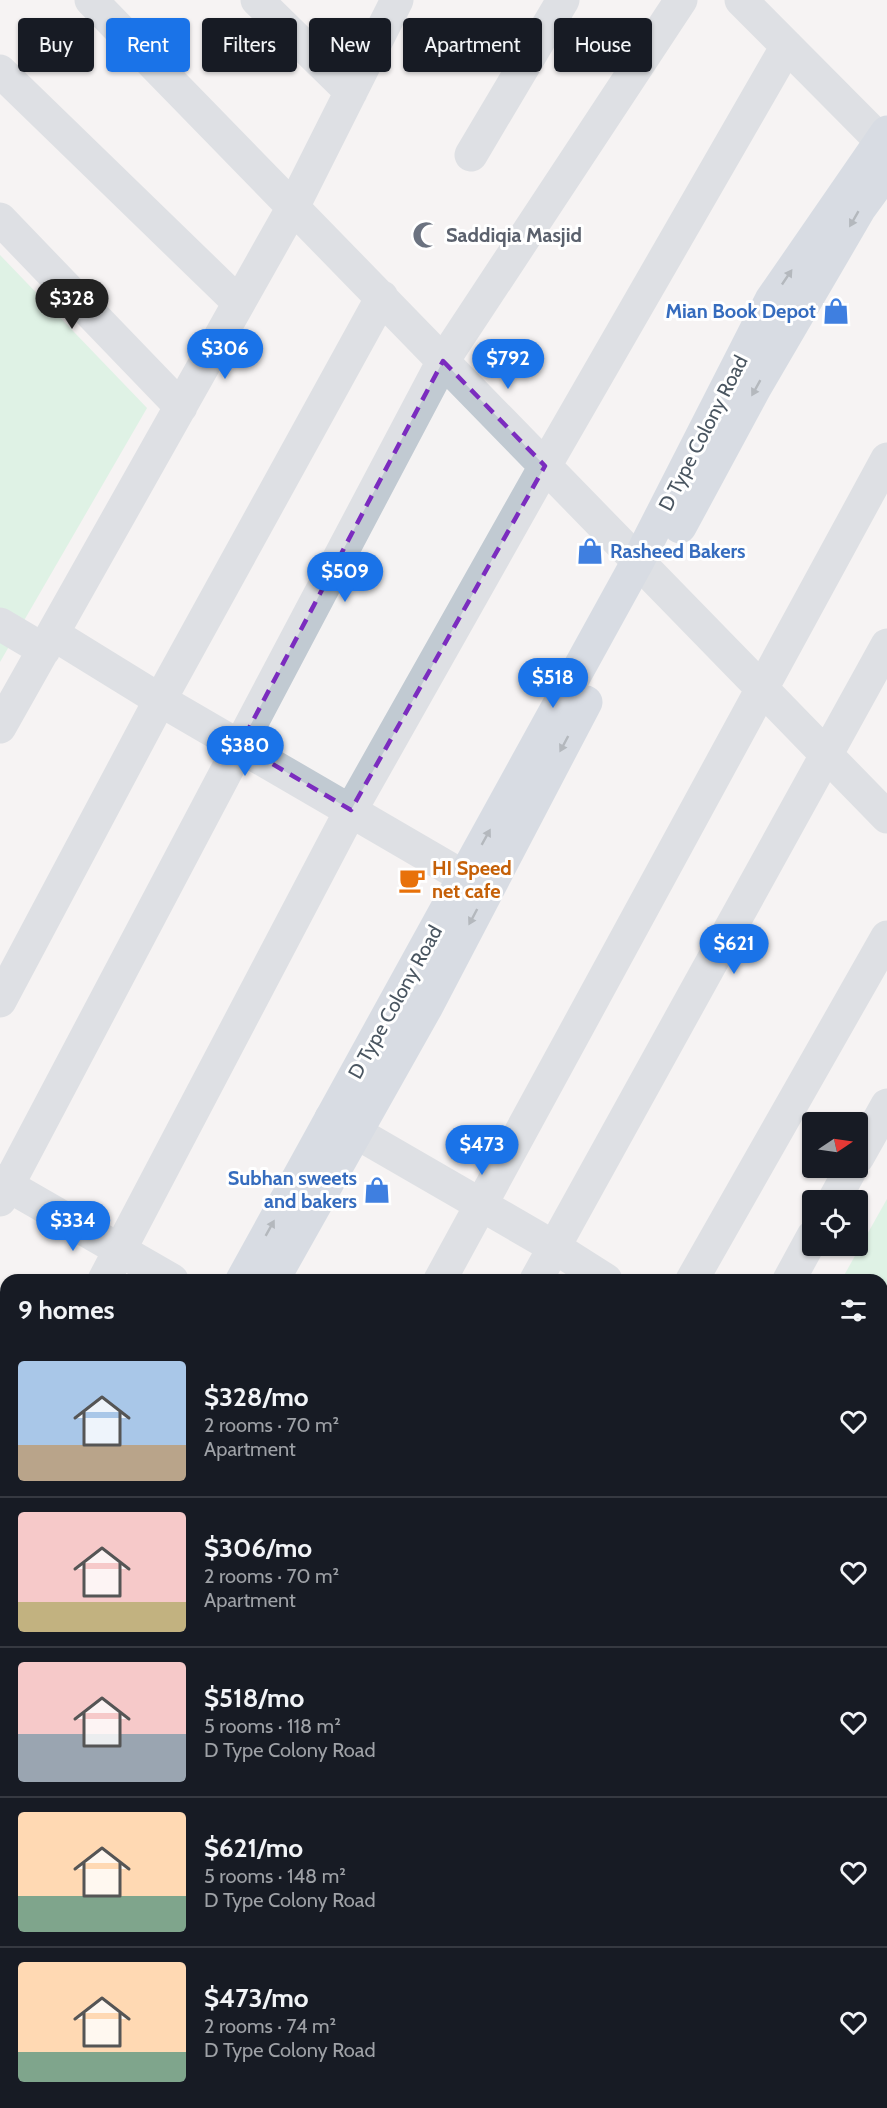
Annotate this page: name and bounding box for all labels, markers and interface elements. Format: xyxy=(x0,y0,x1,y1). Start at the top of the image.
chip: Buy xyxy=(18,18,94,72)
chip: Rent xyxy=(106,18,190,72)
chip: Filters xyxy=(202,18,297,72)
chip: New xyxy=(309,18,391,72)
chip: Apartment xyxy=(403,18,542,72)
chip: House xyxy=(554,18,652,72)
one-way arrow xyxy=(848,211,859,227)
mosque icon: Saddiqia Masjid xyxy=(411,220,441,250)
place label: Saddiqia Masjid xyxy=(446,223,582,247)
one-way arrow xyxy=(781,269,792,285)
pin: $328 xyxy=(36,279,108,330)
text: $328 xyxy=(49,286,95,310)
shop icon: Mian Book Depot xyxy=(821,296,851,326)
place label: Mian Book Depot xyxy=(666,299,816,323)
pin: $306 xyxy=(189,329,261,380)
text: $306 xyxy=(201,336,249,360)
pin: $792 xyxy=(472,339,544,390)
text: $792 xyxy=(486,346,530,370)
street label: D Type Colony Road xyxy=(653,351,753,515)
one-way arrow xyxy=(750,380,761,396)
shop icon: Rasheed Bakers xyxy=(575,536,605,566)
place label: Rasheed Bakers xyxy=(610,539,746,563)
pin: $509 xyxy=(309,552,381,603)
text: $509 xyxy=(321,559,369,583)
pin: $518 xyxy=(517,658,589,709)
text: $518 xyxy=(532,665,574,689)
pin: $380 xyxy=(209,726,281,777)
text: $380 xyxy=(221,733,269,757)
one-way arrow xyxy=(559,736,568,753)
one-way arrow xyxy=(481,828,491,845)
place label: HI Speed net cafe xyxy=(432,856,512,903)
cafe icon: HI Speed net cafe xyxy=(397,865,427,895)
one-way arrow xyxy=(468,909,478,926)
street label: D Type Colony Road xyxy=(343,921,447,1083)
pin: $621 xyxy=(698,924,770,975)
text: $621 xyxy=(714,931,754,955)
north arrow xyxy=(802,1112,868,1178)
map controls xyxy=(802,1112,868,1256)
pin: $473 xyxy=(446,1125,518,1176)
text: $473 xyxy=(460,1132,505,1156)
place label: Subhan sweets and bakers xyxy=(228,1166,357,1213)
shop icon: Subhan sweets and bakers xyxy=(362,1175,392,1205)
button: locate xyxy=(802,1190,868,1256)
pin: $334 xyxy=(37,1201,109,1252)
text: $334 xyxy=(50,1208,96,1232)
one-way arrow xyxy=(265,1219,275,1236)
text: 9 homes xyxy=(18,1294,115,1326)
icon: filters xyxy=(837,1294,870,1327)
text: $328/mo xyxy=(204,1381,309,1413)
icon: home xyxy=(66,1385,138,1457)
icon: heart xyxy=(837,1405,870,1438)
text: 2 rooms · 70 m² xyxy=(204,1413,339,1437)
text: Apartment xyxy=(204,1437,296,1461)
text: $306/mo xyxy=(204,1532,312,1564)
icon: home xyxy=(66,1536,138,1608)
icon: heart xyxy=(837,1556,870,1589)
text: 2 rooms · 70 m² xyxy=(204,1564,339,1588)
text: Apartment xyxy=(204,1588,296,1612)
text: $518/mo xyxy=(204,1682,304,1714)
icon: home xyxy=(66,1686,138,1758)
icon: heart xyxy=(837,1706,870,1739)
text: 5 rooms · 118 m² xyxy=(204,1714,341,1738)
text: D Type Colony Road xyxy=(204,1738,376,1762)
text: $621/mo xyxy=(204,1832,303,1864)
icon: home xyxy=(66,1836,138,1908)
icon: heart xyxy=(837,1856,870,1889)
text: 5 rooms · 148 m² xyxy=(204,1864,346,1888)
text: D Type Colony Road xyxy=(204,1888,376,1912)
text: $473/mo xyxy=(204,1982,309,2014)
icon: home xyxy=(66,1986,138,2058)
icon: heart xyxy=(837,2006,870,2039)
text: 2 rooms · 74 m² xyxy=(204,2014,336,2038)
text: D Type Colony Road xyxy=(204,2038,376,2062)

